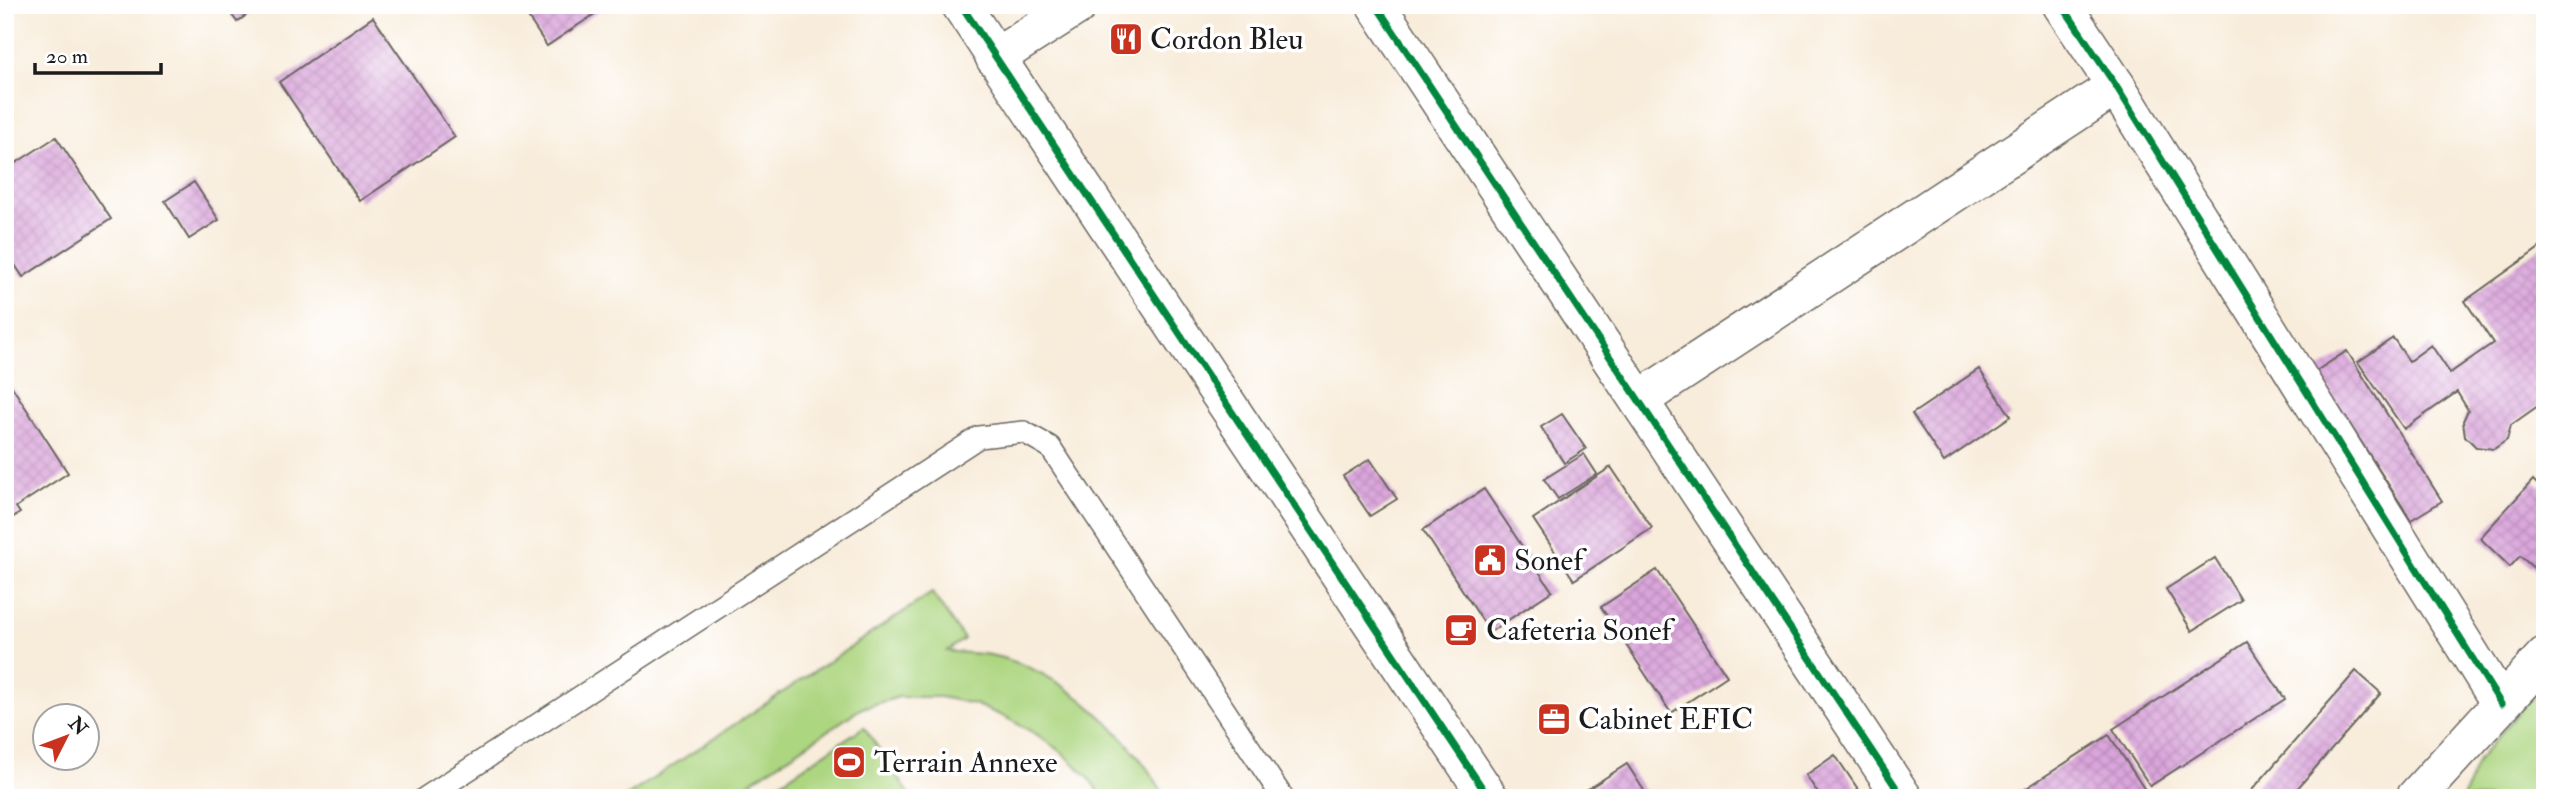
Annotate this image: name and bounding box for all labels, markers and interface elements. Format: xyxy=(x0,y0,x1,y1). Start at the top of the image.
restaurant icon: Cordon Bleu xyxy=(1107,20,1145,58)
place label: Cordon Bleu xyxy=(1150,21,1304,58)
scale bar xyxy=(35,32,161,76)
text: 20 m xyxy=(46,43,88,70)
public building icon: Sonef xyxy=(1471,541,1509,579)
place label: Sonef xyxy=(1514,542,1587,579)
cafe icon: Cafeteria Sonef xyxy=(1442,611,1480,649)
place label: Cafeteria Sonef xyxy=(1486,612,1675,649)
office icon: Cabinet EFIC xyxy=(1535,700,1573,738)
place label: Cabinet EFIC xyxy=(1578,701,1753,738)
north arrow xyxy=(32,702,102,772)
text: N xyxy=(63,711,93,741)
sports icon: Terrain Annexe xyxy=(830,743,868,781)
place label: Terrain Annexe xyxy=(874,744,1058,781)

